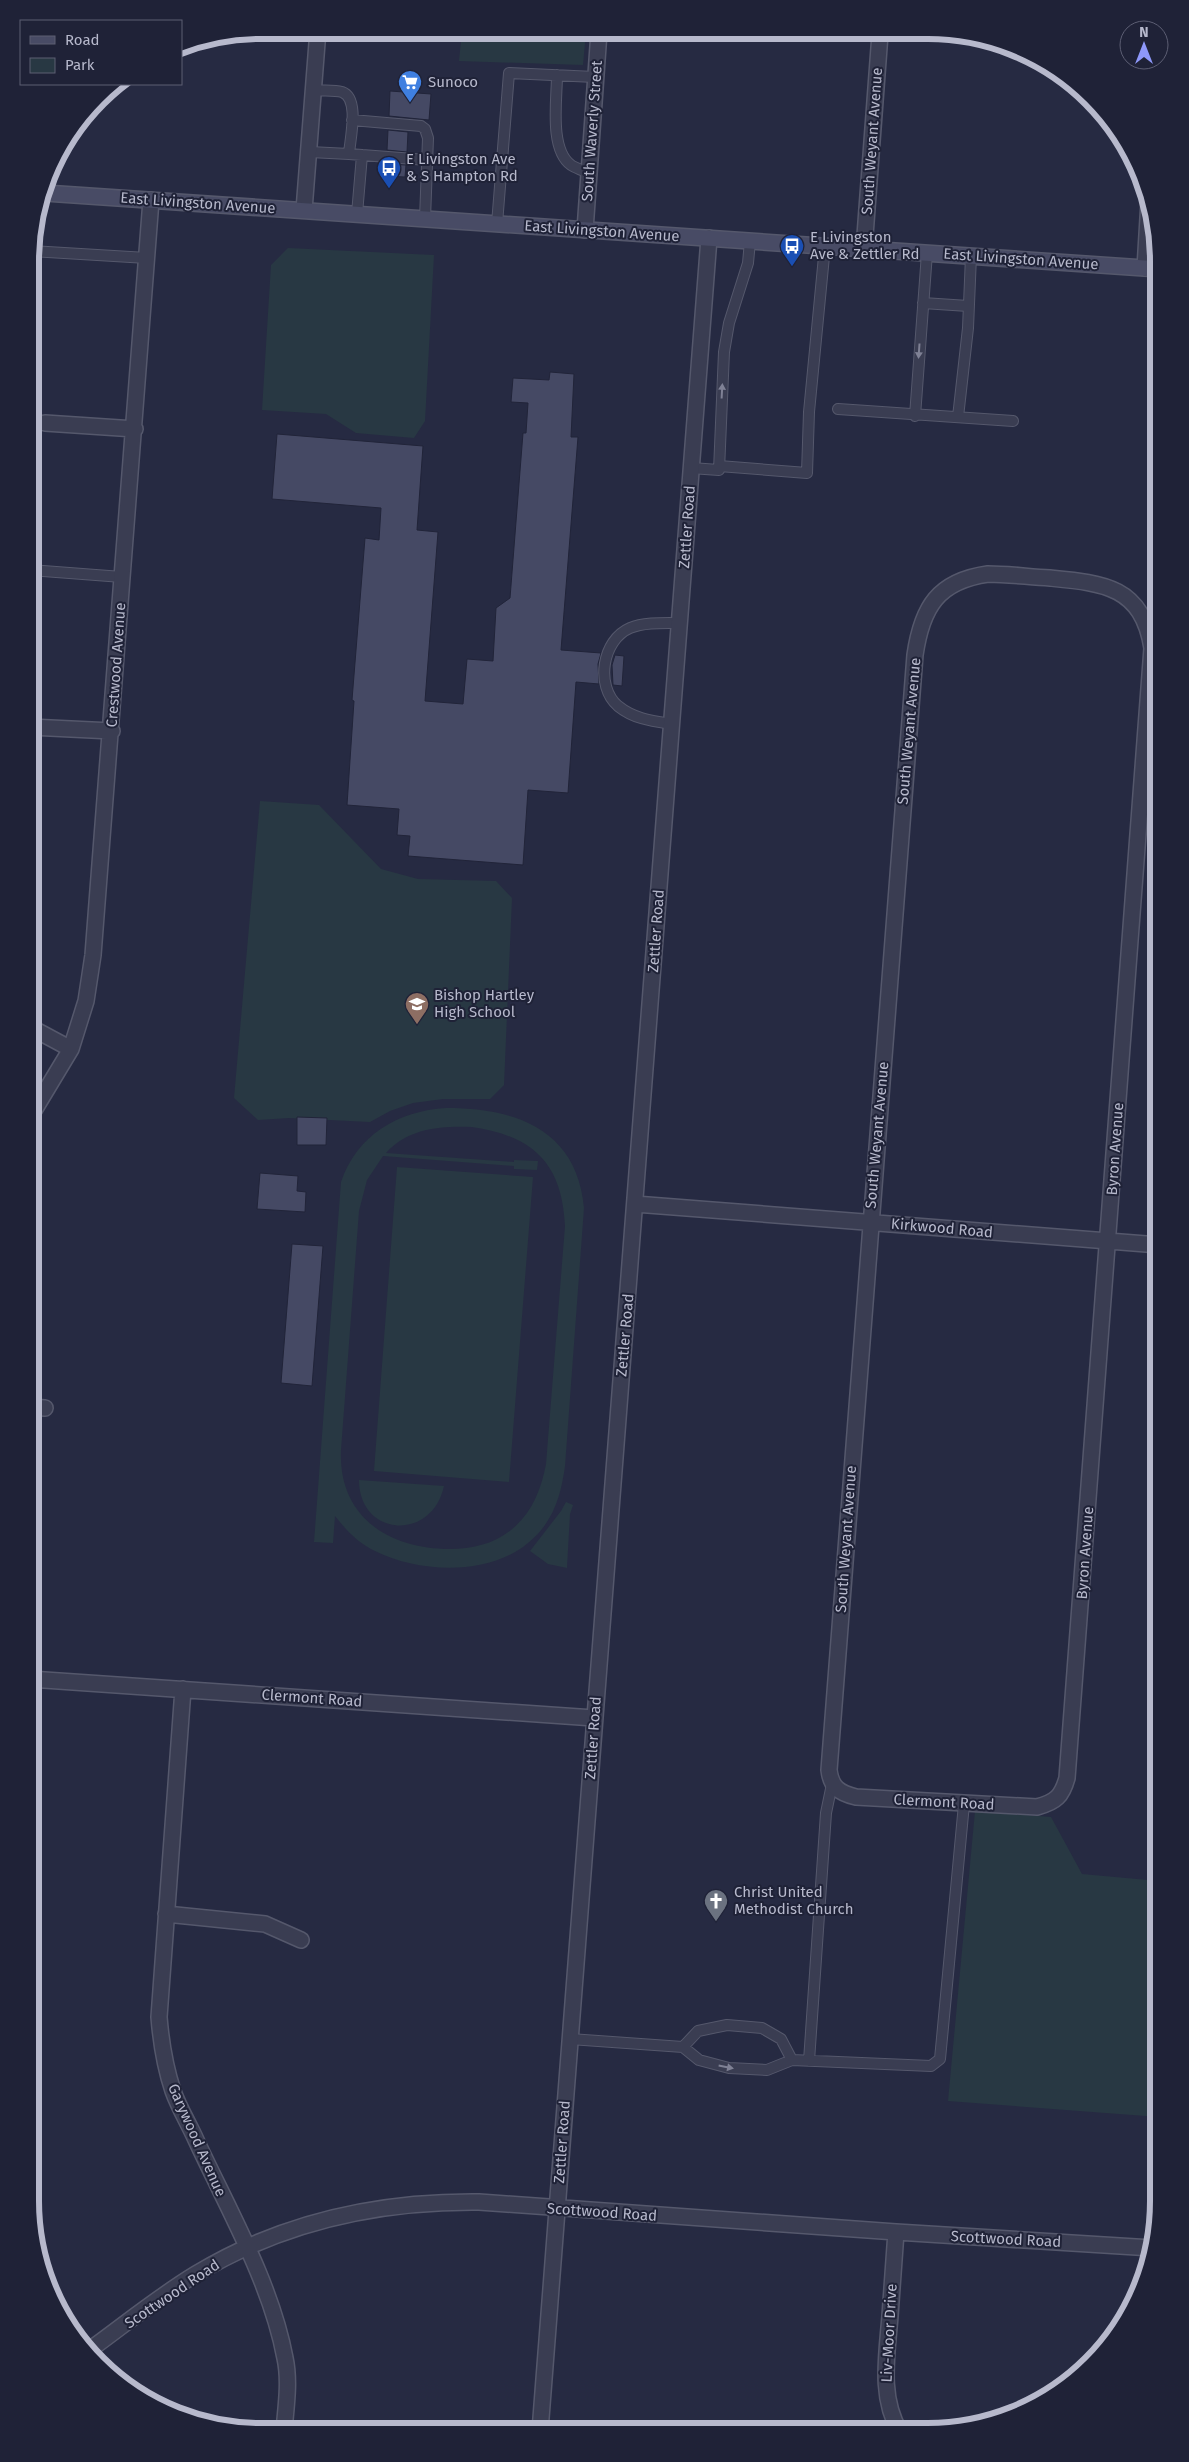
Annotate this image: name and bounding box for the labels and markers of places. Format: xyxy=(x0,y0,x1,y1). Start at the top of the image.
supermarket icon: Sunoco xyxy=(397,69,423,103)
place label: Sunoco xyxy=(428,73,478,91)
place label: E Livingston Ave & S Hampton Rd xyxy=(406,150,518,185)
bus stop icon: E Livingston Ave & S Hampton Rd xyxy=(376,155,402,189)
place label: E Livingston Ave & Zettler Rd xyxy=(810,228,919,263)
bus stop icon: E Livingston Ave & Zettler Rd xyxy=(779,233,805,267)
place label: Bishop Hartley High School xyxy=(434,986,535,1021)
school or university icon: Bishop Hartley High School xyxy=(404,991,430,1025)
place label: Christ United Methodist Church xyxy=(734,1883,853,1918)
church icon: Christ United Methodist Church xyxy=(703,1888,729,1922)

